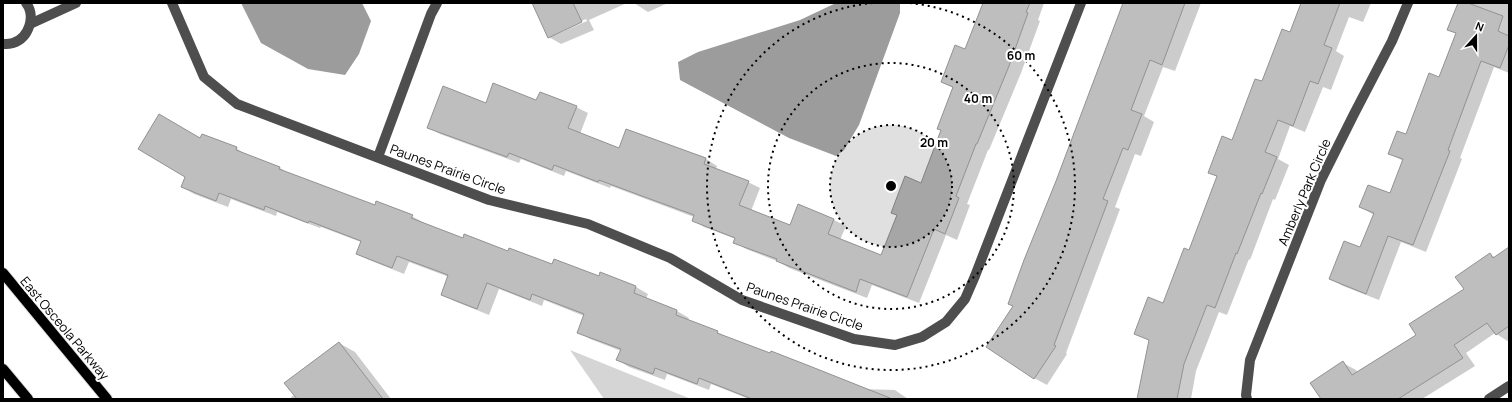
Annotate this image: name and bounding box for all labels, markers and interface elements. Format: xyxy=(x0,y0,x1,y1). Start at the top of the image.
north arrow xyxy=(1456,16,1496,56)
text: N xyxy=(1473,18,1486,35)
text: 60 m xyxy=(1007,47,1035,64)
text: 40 m xyxy=(964,90,992,107)
text: 20 m xyxy=(920,134,948,151)
street label: Amberly Park Circle xyxy=(1273,135,1335,248)
street label: Paunes Prairie Circle xyxy=(388,140,509,198)
centre of rings xyxy=(884,179,898,193)
street label: East Osceola Parkway xyxy=(16,272,114,384)
street label: Paunes Prairie Circle xyxy=(744,278,866,335)

